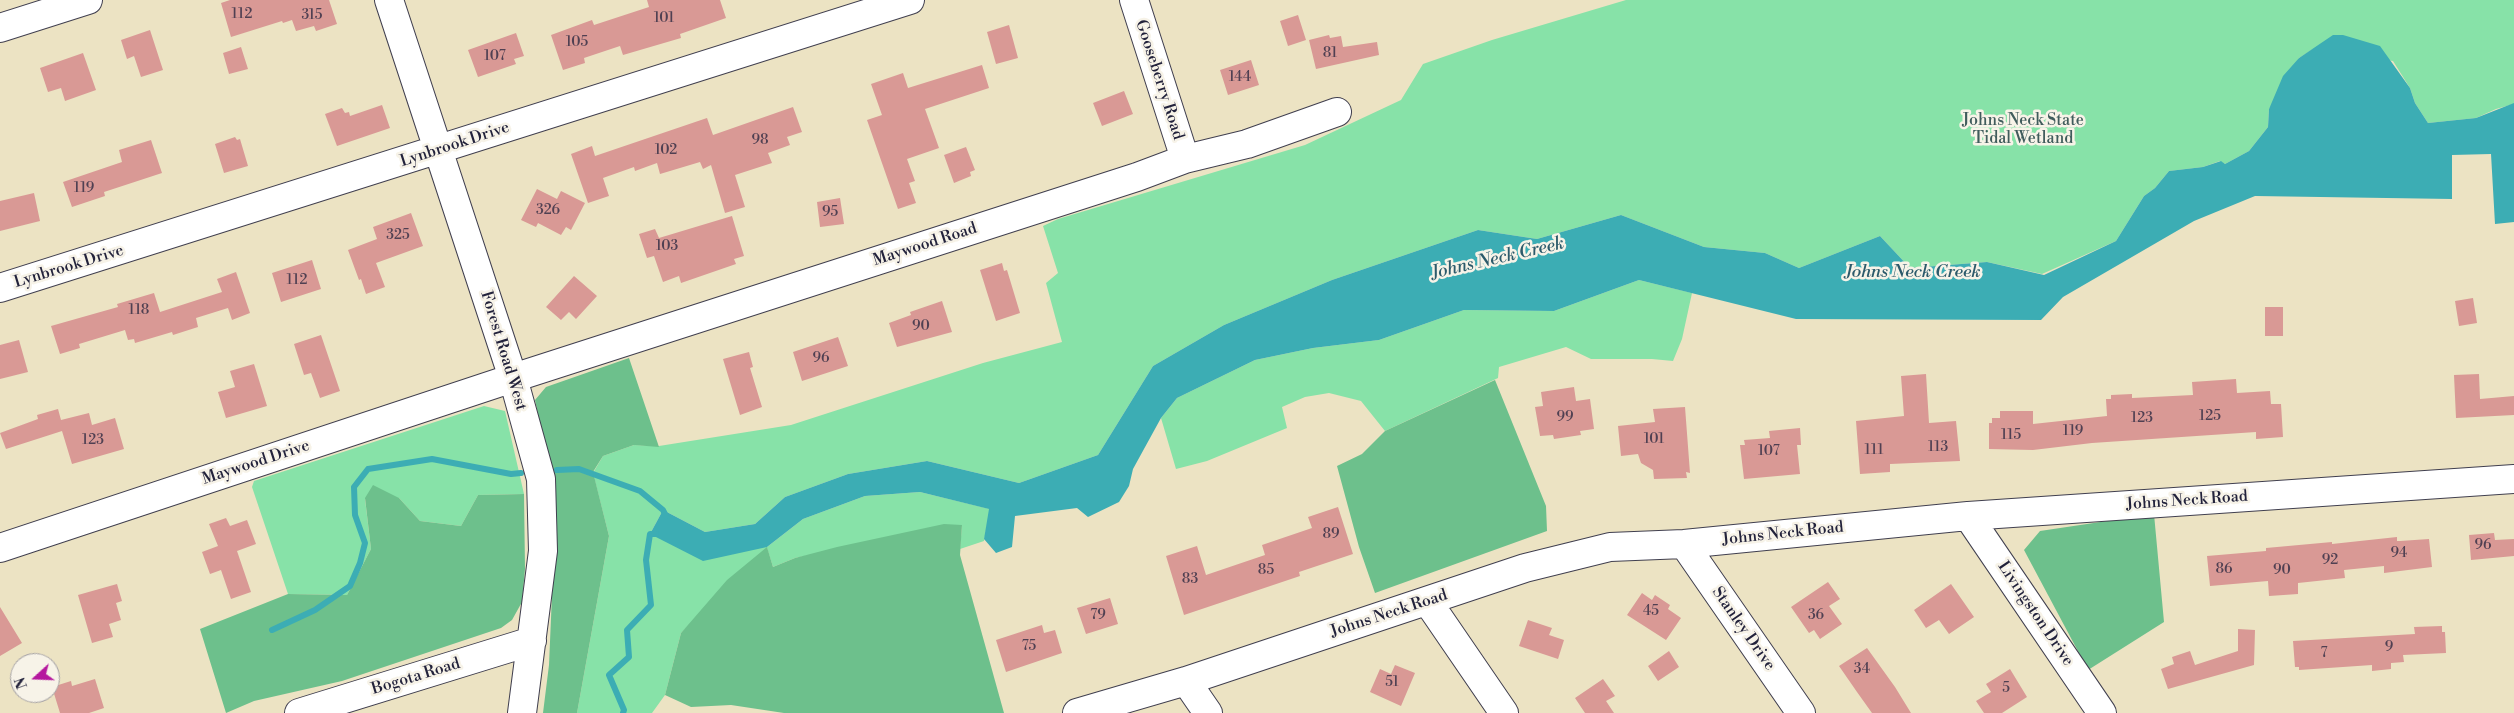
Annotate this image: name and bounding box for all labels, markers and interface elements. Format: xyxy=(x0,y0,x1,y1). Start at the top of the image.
house number: 112 xyxy=(232,7,252,23)
house number: 315 xyxy=(301,8,323,24)
house number: 101 xyxy=(654,11,674,27)
street label: Gooseberry Road xyxy=(1131,18,1187,142)
house number: 105 xyxy=(566,35,588,51)
house number: 81 xyxy=(1323,46,1337,62)
house number: 107 xyxy=(484,49,506,65)
house number: 144 xyxy=(1229,70,1251,86)
park label: Johns Neck State Tidal Wetland xyxy=(1962,111,2084,149)
street label: Lynbrook Drive xyxy=(398,118,512,172)
house number: 98 xyxy=(751,133,769,149)
house number: 102 xyxy=(655,143,677,159)
house number: 119 xyxy=(74,181,94,197)
house number: 326 xyxy=(536,203,560,219)
house number: 95 xyxy=(822,205,838,221)
street label: Maywood Road xyxy=(871,219,979,271)
house number: 325 xyxy=(386,228,410,244)
water label: Johns Neck Creek xyxy=(1430,233,1566,285)
house number: 103 xyxy=(656,239,678,255)
street label: Lynbrook Drive xyxy=(12,241,126,293)
water label: Johns Neck Creek xyxy=(1845,262,1981,284)
house number: 112 xyxy=(287,273,307,289)
street label: Forest Road West xyxy=(476,289,530,413)
house number: 118 xyxy=(129,303,149,319)
house number: 90 xyxy=(912,319,930,335)
house number: 96 xyxy=(813,351,829,367)
house number: 125 xyxy=(2199,409,2221,425)
house number: 99 xyxy=(1557,410,1573,426)
house number: 123 xyxy=(2131,411,2153,427)
house number: 119 xyxy=(2063,424,2083,440)
house number: 115 xyxy=(2001,428,2021,444)
house number: 101 xyxy=(1644,432,1664,448)
house number: 123 xyxy=(82,433,104,449)
street label: Maywood Drive xyxy=(200,437,312,489)
house number: 113 xyxy=(1928,440,1948,456)
house number: 111 xyxy=(1865,443,1883,459)
house number: 107 xyxy=(1758,444,1780,460)
street label: Johns Neck Road xyxy=(2126,487,2248,515)
street label: Johns Neck Road xyxy=(1721,518,1845,550)
house number: 89 xyxy=(1322,527,1340,543)
house number: 96 xyxy=(2475,538,2491,554)
house number: 94 xyxy=(2391,546,2407,562)
house number: 92 xyxy=(2322,553,2338,569)
street label: Livingston Drive xyxy=(1993,558,2077,670)
house number: 86 xyxy=(2215,562,2233,578)
house number: 85 xyxy=(1258,563,1274,579)
house number: 90 xyxy=(2273,563,2291,579)
house number: 83 xyxy=(1182,572,1198,588)
street label: Stanley Drive xyxy=(1707,584,1779,674)
street label: Johns Neck Road xyxy=(1328,586,1450,642)
house number: 45 xyxy=(1643,604,1659,620)
house number: 79 xyxy=(1090,608,1106,624)
house number: 36 xyxy=(1808,608,1824,624)
house number: 75 xyxy=(1022,639,1036,655)
house number: 9 xyxy=(2385,640,2393,656)
house number: 7 xyxy=(2320,646,2328,662)
north arrow xyxy=(10,653,60,703)
street label: Bogota Road xyxy=(369,654,463,700)
house number: 34 xyxy=(1854,662,1870,678)
text: N xyxy=(11,675,32,691)
house number: 51 xyxy=(1385,675,1399,691)
house number: 5 xyxy=(2002,681,2010,697)

